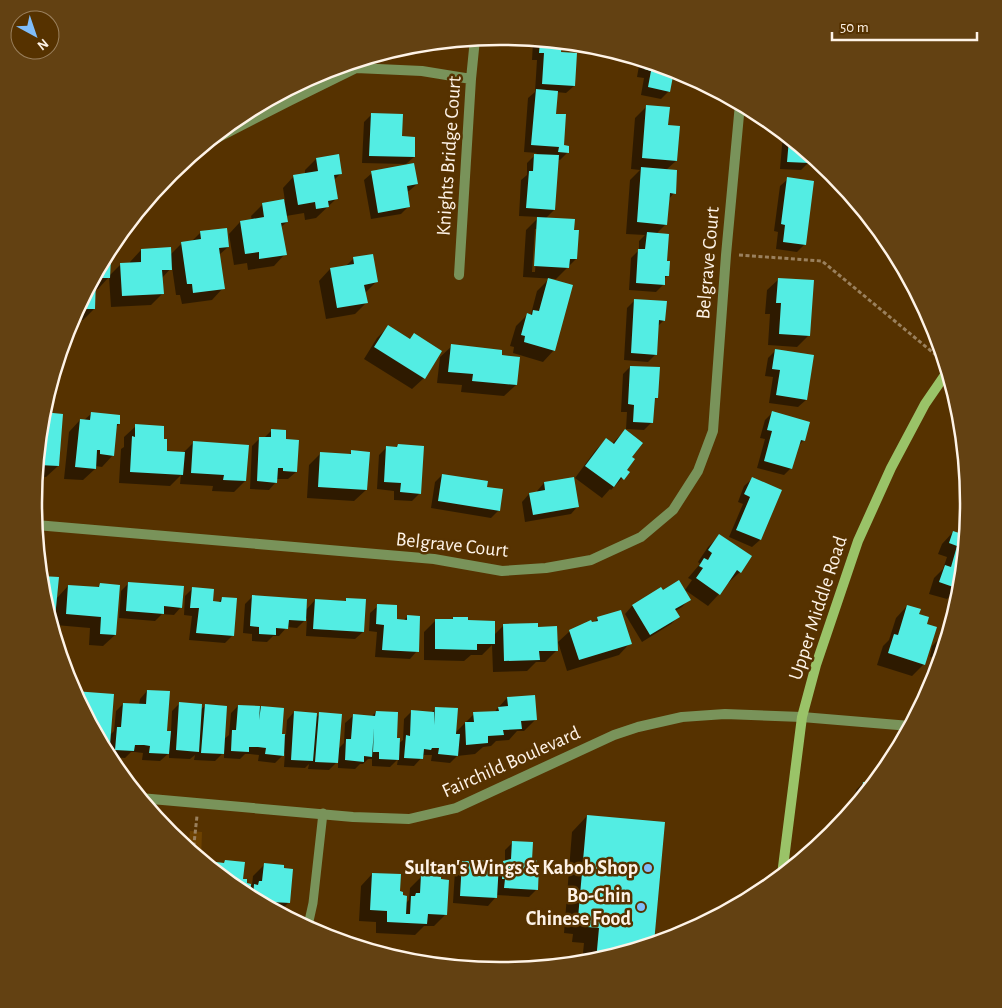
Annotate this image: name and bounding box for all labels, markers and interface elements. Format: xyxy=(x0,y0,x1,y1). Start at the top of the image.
north arrow xyxy=(10,10,60,60)
scale bar xyxy=(832,10,977,42)
text: 50 m xyxy=(840,20,869,35)
text: N xyxy=(34,36,51,53)
street label: Knights Bridge Court xyxy=(433,75,465,237)
street label: Belgrave Court xyxy=(693,205,723,320)
street label: Belgrave Court xyxy=(395,529,510,561)
street label: Upper Middle Road xyxy=(785,534,851,682)
street label: Fairchild Boulevard xyxy=(439,723,583,801)
place label: Sultan's Wings & Kabob Shop xyxy=(404,858,638,878)
marker: Sultan's Wings & Kabob Shop xyxy=(642,862,654,874)
place label: Bo-Chin Chinese Food xyxy=(526,886,631,929)
marker: Bo-Chin Chinese Food xyxy=(635,901,647,913)

